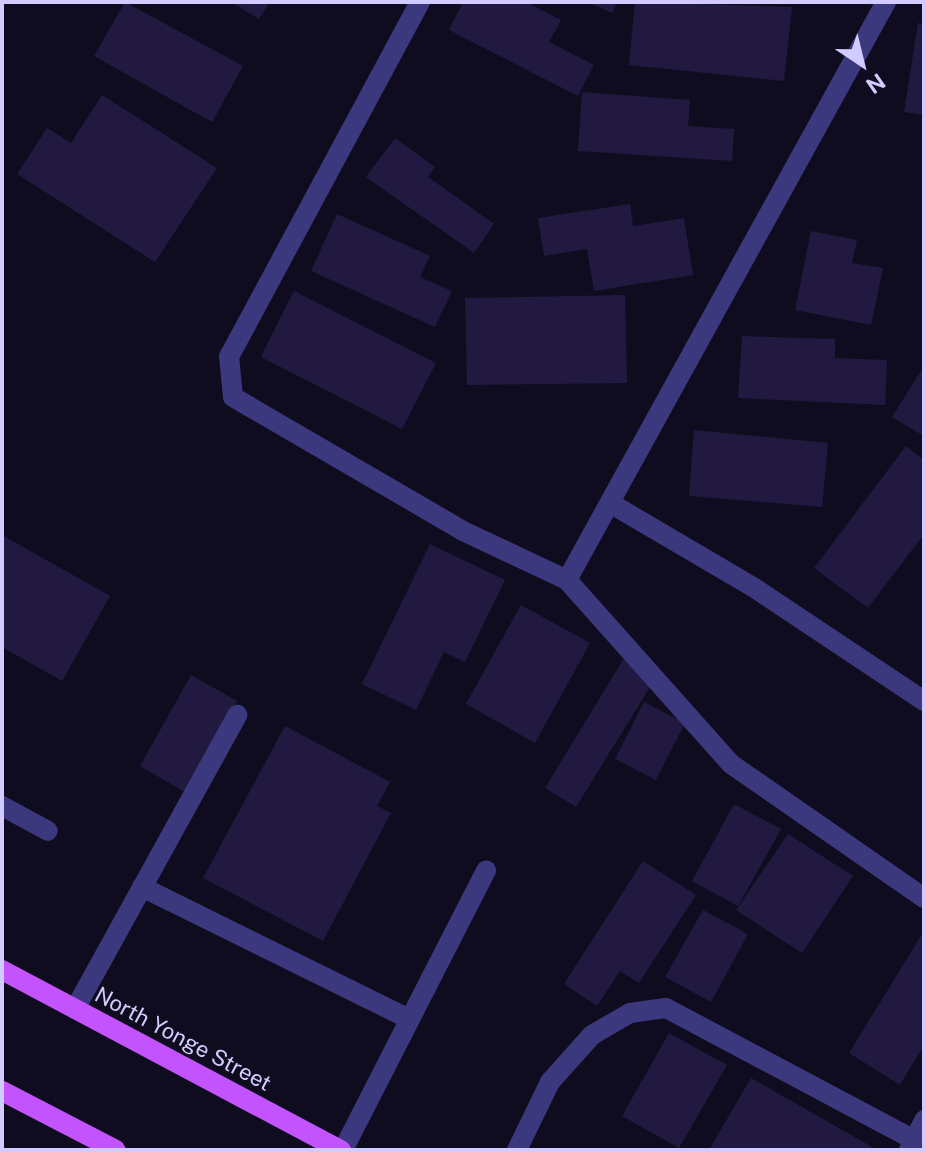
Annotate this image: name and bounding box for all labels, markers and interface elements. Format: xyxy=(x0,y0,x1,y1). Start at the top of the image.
north arrow xyxy=(822,24,902,104)
text: N xyxy=(861,68,890,99)
street label: North Yonge Street xyxy=(90,981,276,1097)

